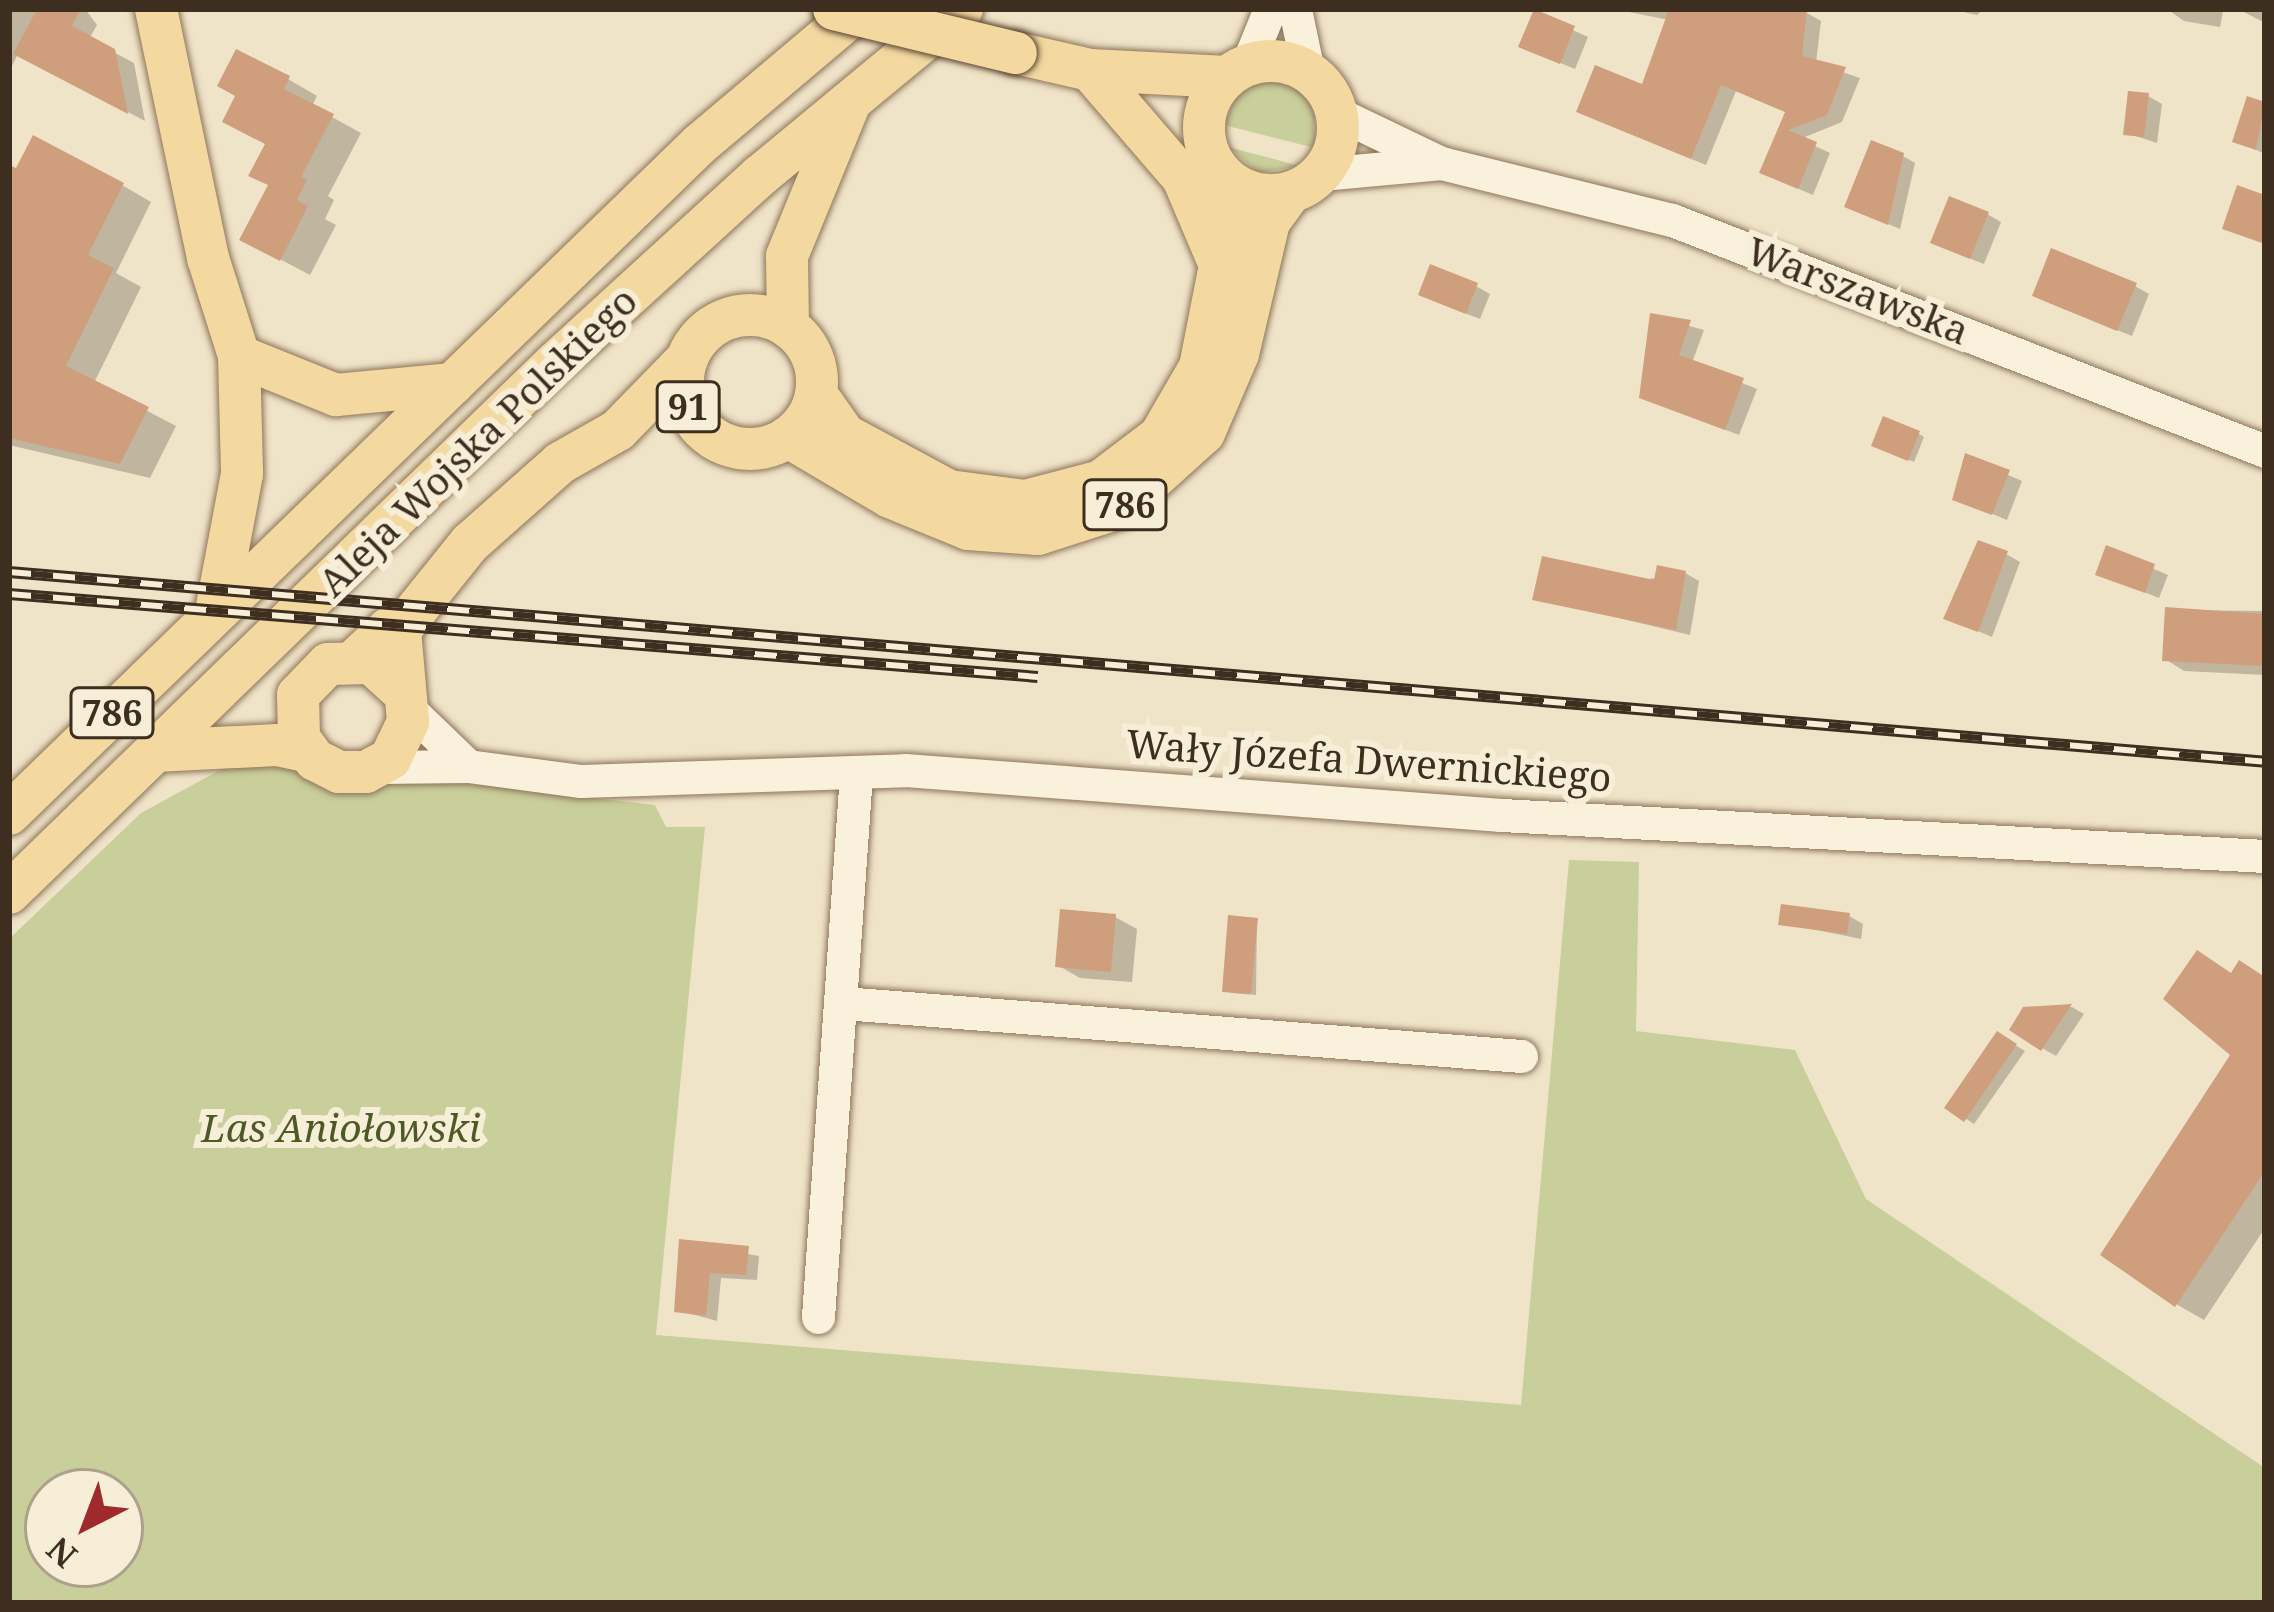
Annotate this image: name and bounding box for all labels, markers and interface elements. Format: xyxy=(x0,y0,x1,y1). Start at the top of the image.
street label: Warszawska xyxy=(1740,226,1976,354)
street label: Aleja Wojska Polskiego xyxy=(308,277,646,605)
road number: 91 xyxy=(655,377,721,437)
road number: 786 xyxy=(1080,475,1170,535)
road number: 786 xyxy=(67,683,157,743)
street label: Wały Józefa Dwernickiego xyxy=(1125,720,1613,800)
park label: Las Aniołowski xyxy=(201,1104,481,1150)
north arrow xyxy=(24,1468,144,1588)
text: N xyxy=(37,1527,86,1578)

